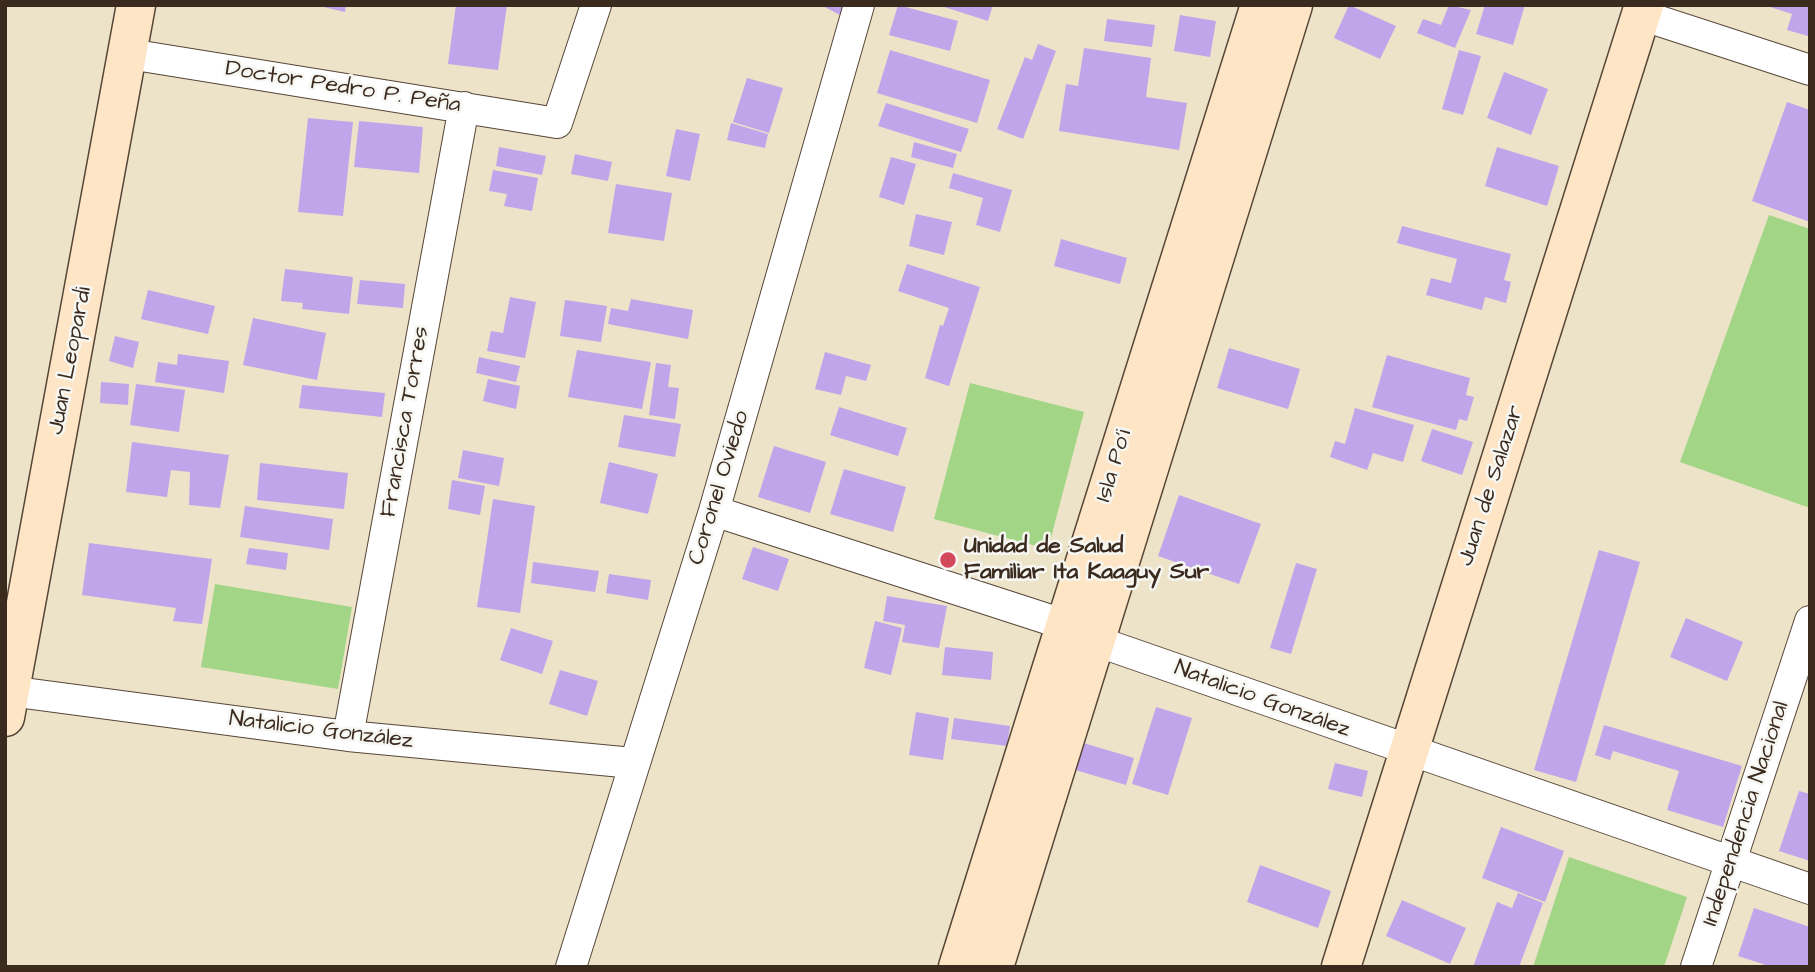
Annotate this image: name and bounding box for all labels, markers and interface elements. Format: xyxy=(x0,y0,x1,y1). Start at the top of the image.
street label: Doctor Pedro P. Peña xyxy=(223,56,463,120)
street label: Juan Leopardi xyxy=(43,285,99,437)
street label: Francisca Torres xyxy=(376,324,436,520)
street label: Juan de Salazar xyxy=(1453,402,1531,570)
street label: Coronel Oviedo xyxy=(683,408,757,568)
street label: Isla Po'i xyxy=(1091,426,1139,506)
place label: Unidad de Salud Familiar Ita Kaaguy Sur xyxy=(964,533,1209,587)
marker: Unidad de Salud Familiar Ita Kaaguy Sur xyxy=(938,550,958,570)
street label: Natalicio González xyxy=(1170,655,1354,745)
street label: Independencia Nacional xyxy=(1698,698,1796,930)
street label: Natalicio González xyxy=(227,706,415,756)

